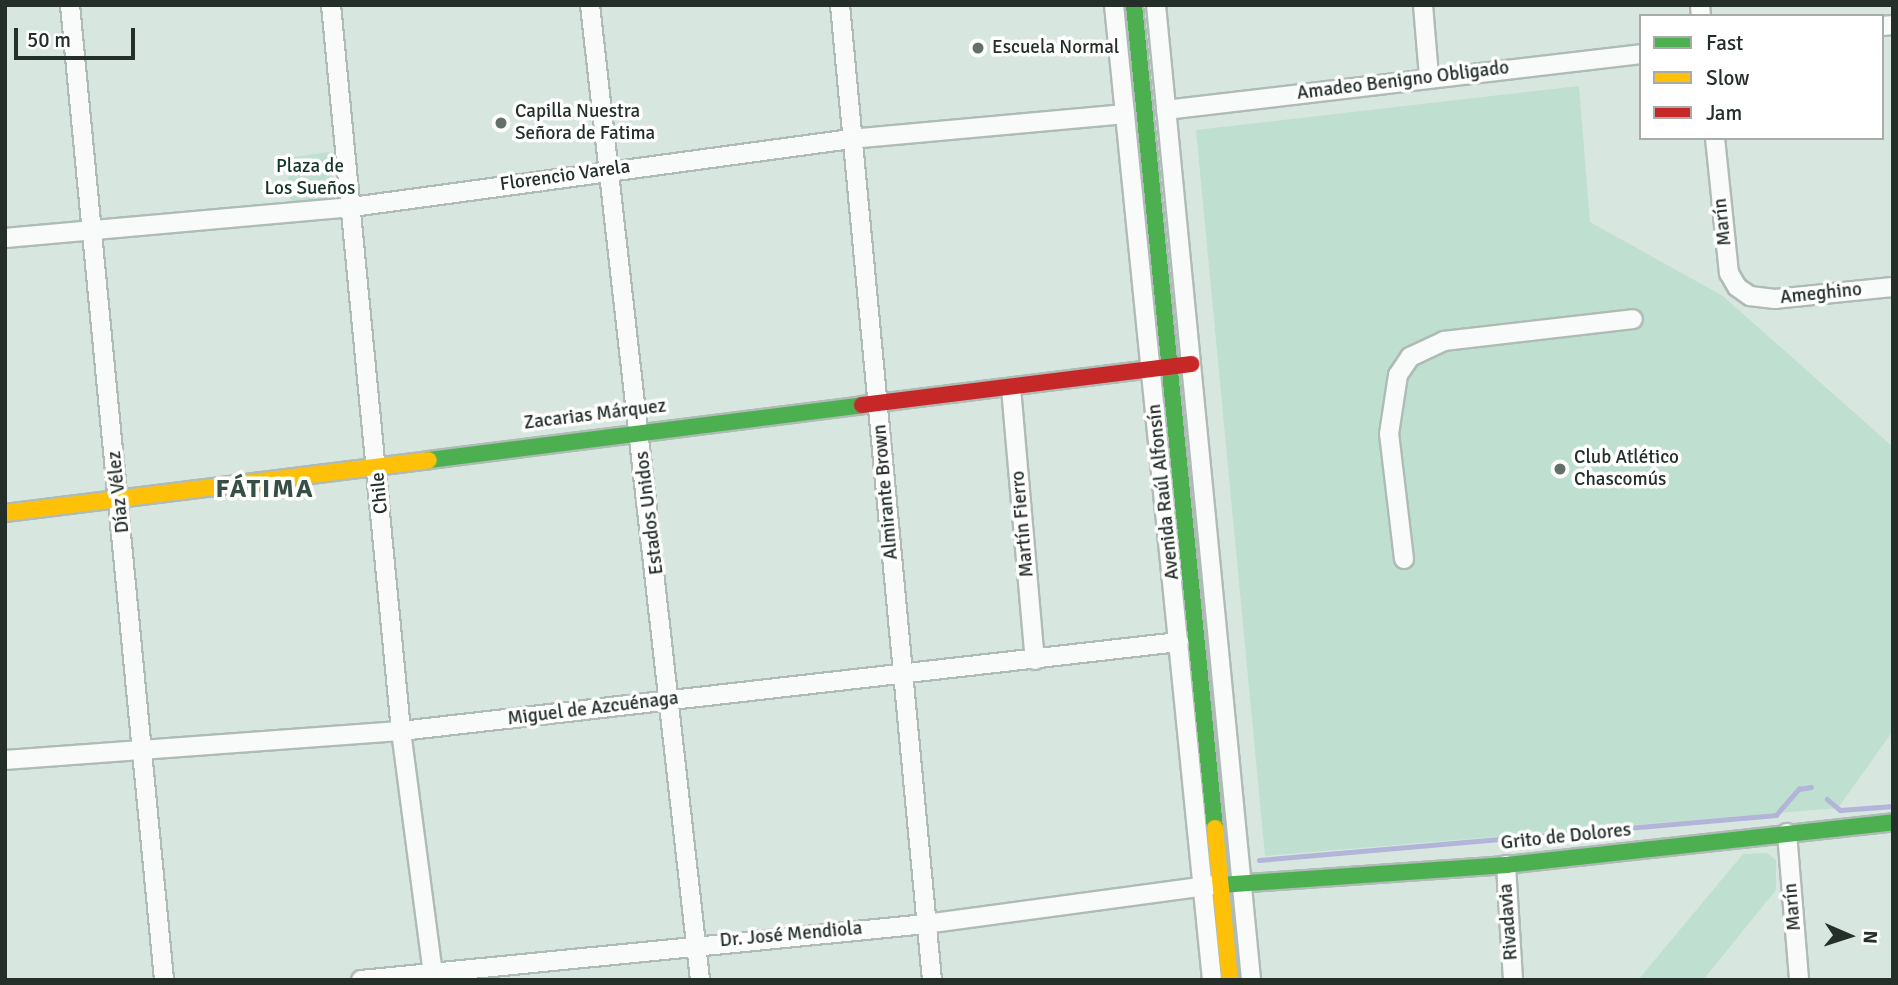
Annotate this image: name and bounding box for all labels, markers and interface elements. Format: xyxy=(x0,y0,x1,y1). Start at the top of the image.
scale bar xyxy=(18,14,138,58)
legend xyxy=(1639,14,1884,140)
text: 50 m xyxy=(27,27,71,53)
text: Fast xyxy=(1706,30,1743,56)
place label: Escuela Normal xyxy=(992,37,1119,59)
marker: Escuela Normal xyxy=(970,40,986,56)
street label: Amadeo Benigno Obligado xyxy=(1296,57,1510,105)
text: Slow xyxy=(1706,65,1750,91)
text: Jam xyxy=(1706,100,1742,126)
place label: Capilla Nuestra Señora de Fatima xyxy=(515,101,655,145)
marker: Capilla Nuestra Señora de Fatima xyxy=(493,115,509,131)
park label: Plaza de Los Sueños xyxy=(265,156,355,200)
street label: Florencio Varela xyxy=(498,156,632,196)
street label: Marín xyxy=(1709,197,1737,247)
street label: Ameghino xyxy=(1779,278,1863,310)
street label: Zacarias Márquez xyxy=(522,395,668,435)
street label: Avenida Raúl Alfonsín xyxy=(1143,403,1185,581)
street label: Almirante Brown xyxy=(869,423,903,561)
place label: Club Atlético Chascomús xyxy=(1574,447,1679,491)
street label: Díaz Vélez xyxy=(103,450,135,534)
street label: Estados Unidos xyxy=(631,450,669,576)
marker: Club Atlético Chascomús xyxy=(1552,461,1568,477)
street label: Martín Fierro xyxy=(1007,470,1039,578)
street label: Chile xyxy=(367,471,393,515)
district label: FÁTIMA xyxy=(216,474,314,506)
street label: Miguel de Azcuénaga xyxy=(506,687,680,731)
street label: Grito de Dolores xyxy=(1500,819,1632,855)
street label: Marín xyxy=(1780,882,1806,932)
street label: Rivadavia xyxy=(1495,883,1523,961)
north arrow xyxy=(1814,901,1884,971)
street label: Dr. José Mendiola xyxy=(719,917,863,953)
text: N xyxy=(1858,930,1882,944)

